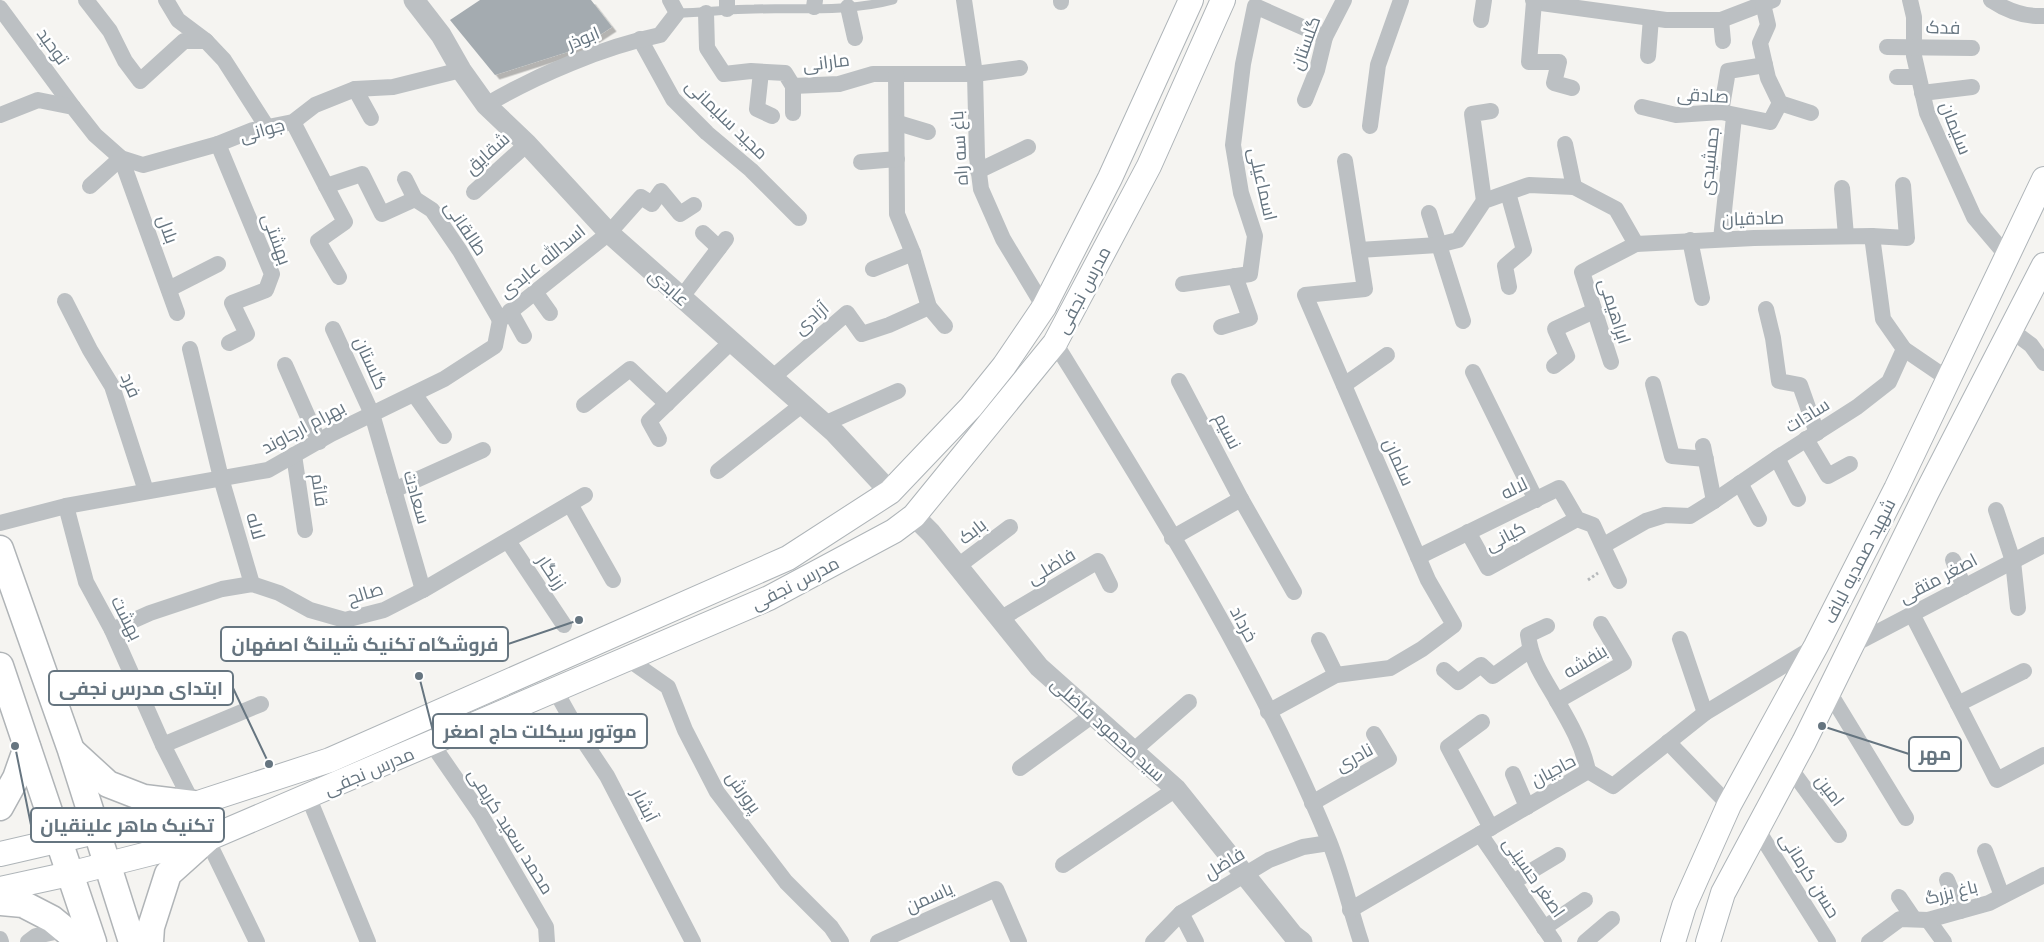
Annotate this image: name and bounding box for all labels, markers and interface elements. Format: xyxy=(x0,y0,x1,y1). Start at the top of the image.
street label: گلستان xyxy=(1284,13,1326,73)
street label: فدک xyxy=(1925,14,1961,40)
street label: ابوذر xyxy=(562,20,603,56)
street label: توحید xyxy=(31,22,75,70)
street label: مارانی xyxy=(801,47,851,77)
street label: مجید سلیمانی xyxy=(680,73,774,165)
street label: صادقی xyxy=(1676,81,1730,109)
street label: سلیمان xyxy=(1934,98,1978,158)
street label: باغ سه راه xyxy=(944,110,974,186)
street label: جوانی xyxy=(236,112,288,148)
street label: شقایق xyxy=(459,126,515,180)
street label: جمشیدی xyxy=(1693,126,1725,196)
street label: اسماعیلی xyxy=(1242,145,1284,223)
street label: طالقانی xyxy=(439,196,493,260)
street label: صادقیان xyxy=(1721,204,1785,232)
street label: بهشتی xyxy=(256,210,298,268)
street label: بلال xyxy=(151,211,185,247)
street label: اسدالله عابدی xyxy=(494,218,590,304)
street label: مدرس نجفی xyxy=(1050,242,1116,338)
street label: عابدی xyxy=(643,262,695,312)
street label: ابراهیمی xyxy=(1593,275,1637,347)
street label: آزادی xyxy=(788,296,834,340)
street label: گلستان xyxy=(348,332,394,394)
street label: فرد xyxy=(115,369,147,401)
street label: سادات xyxy=(1780,392,1834,438)
street label: بهرام ارجاوند xyxy=(256,394,350,460)
street label: نسیم xyxy=(1208,409,1248,453)
street label: سلمان xyxy=(1377,434,1421,490)
street label: سعادت xyxy=(397,467,437,527)
street label: لاله xyxy=(1496,471,1532,505)
street label: قائم xyxy=(305,472,335,508)
street label: شهید صمدیه لباف xyxy=(1817,494,1901,628)
street label: لاله xyxy=(240,510,272,542)
street label: بابک xyxy=(953,512,991,550)
street label: کیانی xyxy=(1480,515,1530,557)
street label: فاضلی xyxy=(1022,542,1080,590)
street label: اصغر متقی xyxy=(1894,547,1982,609)
street label: زرنگار xyxy=(531,549,573,594)
street label: مدرس نجفی xyxy=(747,550,843,616)
street label: صالح xyxy=(344,576,386,610)
street label: بهشت xyxy=(105,591,149,645)
street label: خرداد xyxy=(1224,602,1264,646)
callout: فروشگاه تکنیک شیلنگ اصفهان xyxy=(221,627,508,661)
text: فروشگاه تکنیک شیلنگ اصفهان xyxy=(232,631,498,658)
street label: بنفشه xyxy=(1558,638,1612,684)
callout: ابتدای مدرس نجفی xyxy=(49,671,233,705)
street label: سید محمود فاضلی xyxy=(1046,671,1170,787)
text: ابتدای مدرس نجفی xyxy=(59,675,223,702)
callout: موتور سیکلت حاج اصغر xyxy=(433,714,647,748)
text: موتور سیکلت حاج اصغر xyxy=(442,718,637,745)
street label: نادری xyxy=(1331,736,1377,778)
callout: مهر xyxy=(1909,737,1961,771)
text: مهر xyxy=(1918,740,1951,767)
street label: مدرس نجفی xyxy=(320,741,418,801)
street label: حاجیان xyxy=(1526,748,1580,792)
street label: محمد سعید کریمی xyxy=(462,763,560,899)
street label: پرورش xyxy=(720,766,768,818)
street label: امین xyxy=(1810,769,1850,811)
street label: آبشار xyxy=(625,783,664,826)
callout: تکنیک ماهر علینقیان xyxy=(31,808,224,842)
text: تکنیک ماهر علینقیان xyxy=(40,812,215,839)
street label: حسن کرمانی xyxy=(1774,827,1846,923)
street label: اصغر حسینی xyxy=(1497,832,1571,922)
street label: فاضل xyxy=(1199,841,1249,885)
street label: باغ بزرگ xyxy=(1922,873,1980,911)
street label: یاسمن xyxy=(901,875,957,919)

